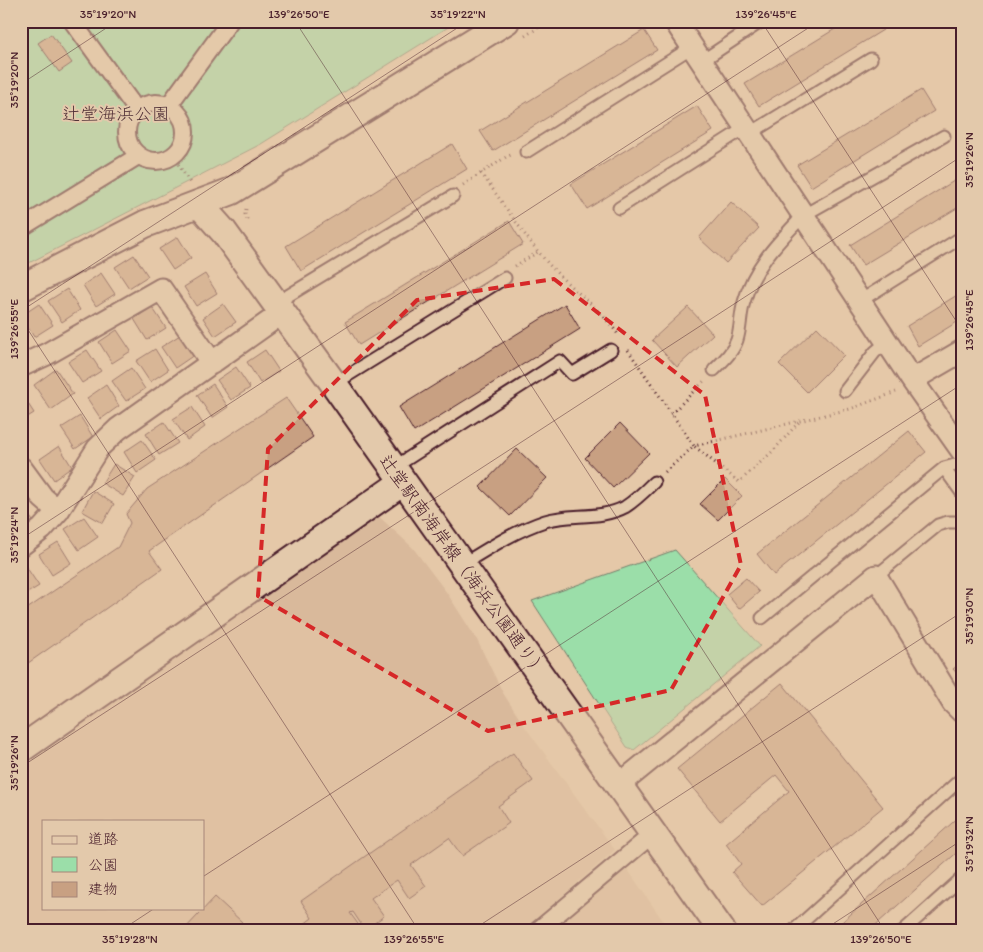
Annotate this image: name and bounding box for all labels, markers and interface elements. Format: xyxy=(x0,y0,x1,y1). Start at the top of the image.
text: 35°19'20"N xyxy=(80,7,136,21)
text: 139°26'50"E xyxy=(268,7,330,21)
text: 35°19'22"N xyxy=(430,7,486,21)
text: 139°26'45"E xyxy=(735,7,797,21)
text: 35°19'20"N xyxy=(7,52,21,108)
park label: 辻堂海浜公園 xyxy=(62,103,170,125)
text: 35°19'26"N xyxy=(962,132,976,188)
text: 139°26'45"E xyxy=(962,289,976,351)
text: 139°26'55"E xyxy=(7,298,21,359)
street label: 辻堂駅南海岸線（海浜公園通り） xyxy=(375,450,551,682)
text: 35°19'24"N xyxy=(7,507,21,563)
text: 35°19'30"N xyxy=(962,588,976,644)
text: 35°19'26"N xyxy=(7,735,21,791)
text: 35°19'32"N xyxy=(962,816,976,872)
legend xyxy=(42,820,205,910)
text: 道路 xyxy=(88,830,118,848)
text: 公園 xyxy=(88,856,118,874)
text: 建物 xyxy=(88,880,118,898)
text: 35°19'28"N xyxy=(102,932,158,946)
text: 139°26'55"E xyxy=(384,932,445,946)
text: 139°26'50"E xyxy=(850,932,912,946)

